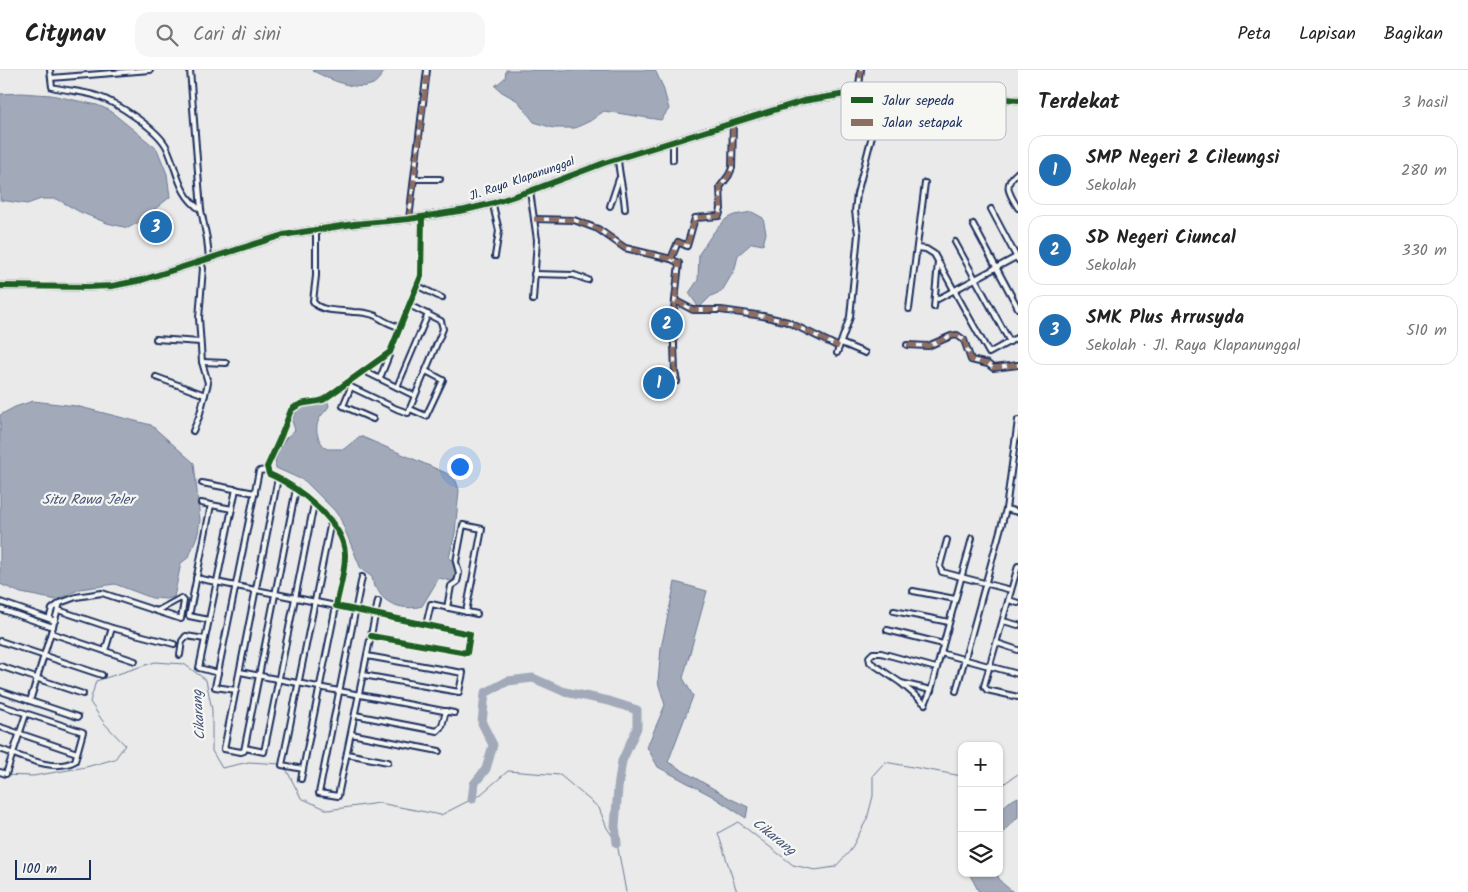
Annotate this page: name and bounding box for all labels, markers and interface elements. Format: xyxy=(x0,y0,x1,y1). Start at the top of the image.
search box xyxy=(135,12,485,57)
text: Citynav xyxy=(25,15,105,54)
text: Cari di sini xyxy=(193,20,281,50)
text: Peta xyxy=(1238,20,1271,49)
text: Lapisan xyxy=(1299,20,1356,49)
text: Bagikan xyxy=(1384,20,1443,49)
icon: search xyxy=(153,21,181,49)
legend xyxy=(841,82,1006,140)
text: Terdekat xyxy=(1038,86,1119,119)
text: Jalur sepeda xyxy=(882,90,954,112)
text: 3 hasil xyxy=(1402,90,1448,115)
text: Jalan setapak xyxy=(882,112,963,134)
text: SMP Negeri 2 Cileungsi xyxy=(1086,143,1280,173)
street label: Jl. Raya Klapanunggal xyxy=(467,152,577,206)
text: 1 xyxy=(1053,158,1057,183)
text: 280 m xyxy=(1401,158,1447,183)
text: Sekolah xyxy=(1086,173,1136,198)
pin: 3 xyxy=(140,208,172,246)
text: SD Negeri Ciuncal xyxy=(1086,223,1236,253)
text: 2 xyxy=(1050,238,1060,263)
text: 330 m xyxy=(1402,238,1447,263)
text: Sekolah xyxy=(1086,253,1136,278)
text: SMK Plus Arrusyda xyxy=(1086,303,1244,333)
pin: 2 xyxy=(651,305,683,343)
text: 3 xyxy=(1051,318,1059,343)
text: 510 m xyxy=(1406,318,1447,343)
text: Sekolah · Jl. Raya Klapanunggal xyxy=(1086,333,1300,358)
pin: 1 xyxy=(643,364,675,402)
your location xyxy=(447,454,473,480)
water label: Situ Rawa Jeler xyxy=(42,489,137,511)
water label: Cikarang xyxy=(186,688,212,741)
map controls xyxy=(958,742,1003,877)
button: + xyxy=(958,742,1003,787)
button: − xyxy=(958,787,1003,832)
water label: Cikarang xyxy=(747,813,802,862)
button: layers xyxy=(958,832,1003,877)
scale bar xyxy=(15,857,91,880)
text: 100 m xyxy=(22,858,57,880)

